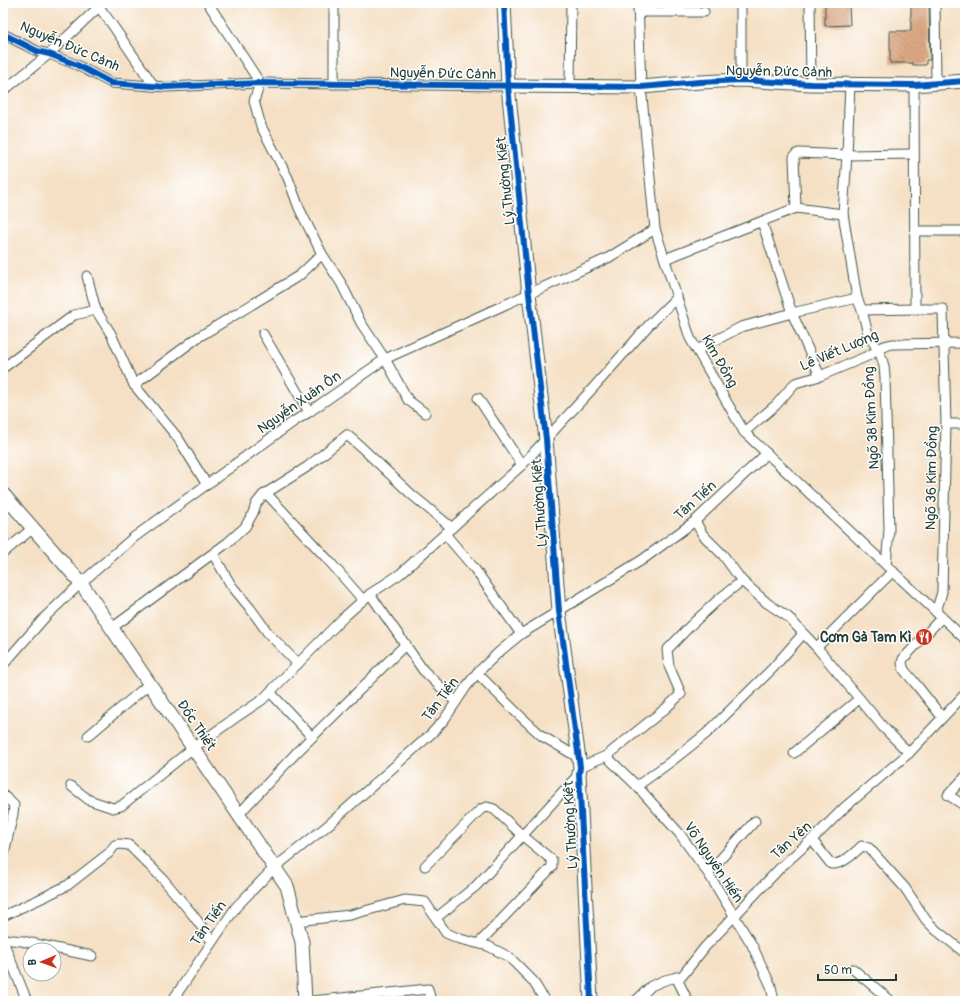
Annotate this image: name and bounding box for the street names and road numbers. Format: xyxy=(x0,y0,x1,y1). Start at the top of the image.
street label: Nguyễn Đức Cảnh xyxy=(18,17,122,75)
street label: Nguyễn Đức Cảnh xyxy=(726,61,832,81)
street label: Nguyễn Đức Cảnh xyxy=(390,63,496,83)
street label: Lý Thường Kiệt xyxy=(492,136,519,226)
street label: Lê Viết Lượng xyxy=(797,326,881,375)
street label: Kim Đồng xyxy=(698,331,742,391)
street label: Ngõ 38 Kim Đồng xyxy=(859,366,883,470)
street label: Nguyễn Xuân Ôn xyxy=(254,367,344,437)
street label: Ngõ 36 Kim Đồng xyxy=(921,426,941,530)
street label: Lý Thường Kiệt xyxy=(528,458,551,548)
street label: Tân Tiến xyxy=(671,477,720,524)
street label: Tân Tiến xyxy=(418,674,463,725)
street label: Đốc Thiết xyxy=(174,696,221,754)
street label: Lý Thường Kiệt xyxy=(560,780,581,870)
street label: Tân Yên xyxy=(768,818,815,863)
street label: Võ Nguyên Hiến xyxy=(680,819,747,906)
street label: Tân Tiến xyxy=(187,898,230,949)

